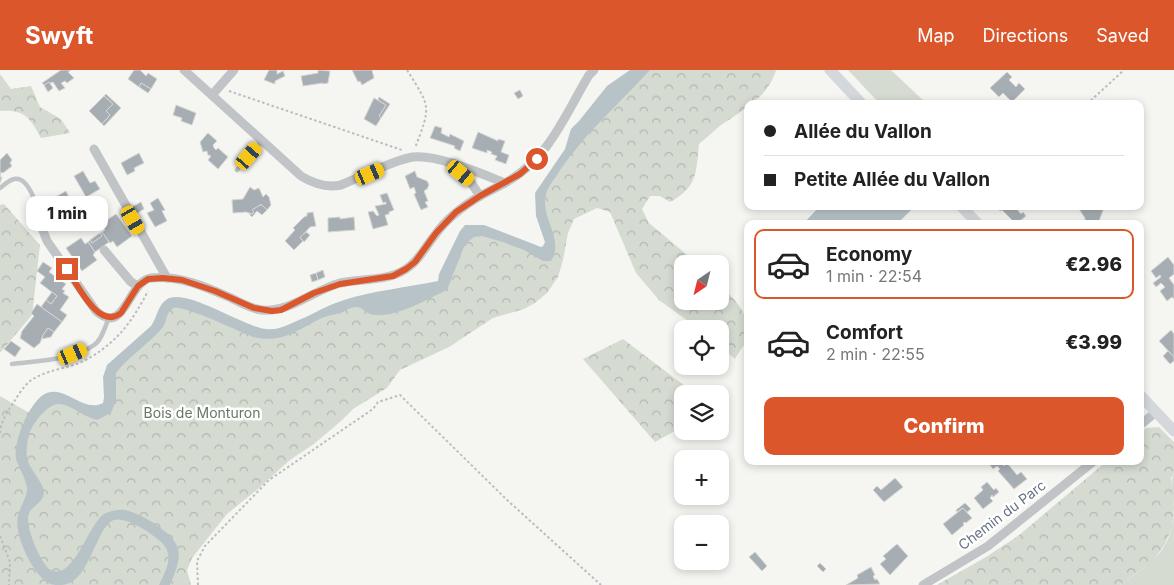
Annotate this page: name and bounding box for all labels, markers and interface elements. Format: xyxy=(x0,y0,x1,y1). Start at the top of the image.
text: Swyft xyxy=(25,21,93,50)
text: Map xyxy=(917,25,955,46)
text: Directions xyxy=(983,25,1068,46)
text: Saved xyxy=(1096,25,1149,46)
text: Allée du Vallon xyxy=(794,120,932,143)
car xyxy=(233,140,264,172)
route start xyxy=(526,148,548,170)
car xyxy=(444,158,477,188)
car xyxy=(353,161,386,187)
text: Petite Allée du Vallon xyxy=(794,168,990,191)
callout: 1 min xyxy=(26,196,108,232)
text: 1 min xyxy=(47,203,87,223)
car xyxy=(119,203,146,237)
icon: car xyxy=(766,242,811,287)
text: Economy xyxy=(826,243,912,266)
text: €2.96 xyxy=(1065,253,1122,276)
north arrow xyxy=(674,255,729,310)
map controls xyxy=(674,255,729,570)
route end xyxy=(56,258,78,280)
text: 1 min · 22:54 xyxy=(826,266,922,286)
button: locate xyxy=(674,320,729,375)
icon: car xyxy=(766,320,811,365)
text: Comfort xyxy=(826,321,903,344)
text: €3.99 xyxy=(1065,331,1122,354)
car xyxy=(56,341,89,367)
text: 2 min · 22:55 xyxy=(826,344,925,364)
button: layers xyxy=(674,385,729,440)
button: Confirm xyxy=(764,397,1124,455)
park label: Bois de Monturon xyxy=(144,404,260,421)
button: + xyxy=(674,450,729,505)
street label: Chemin du Parc xyxy=(955,476,1049,553)
button: − xyxy=(674,515,729,570)

